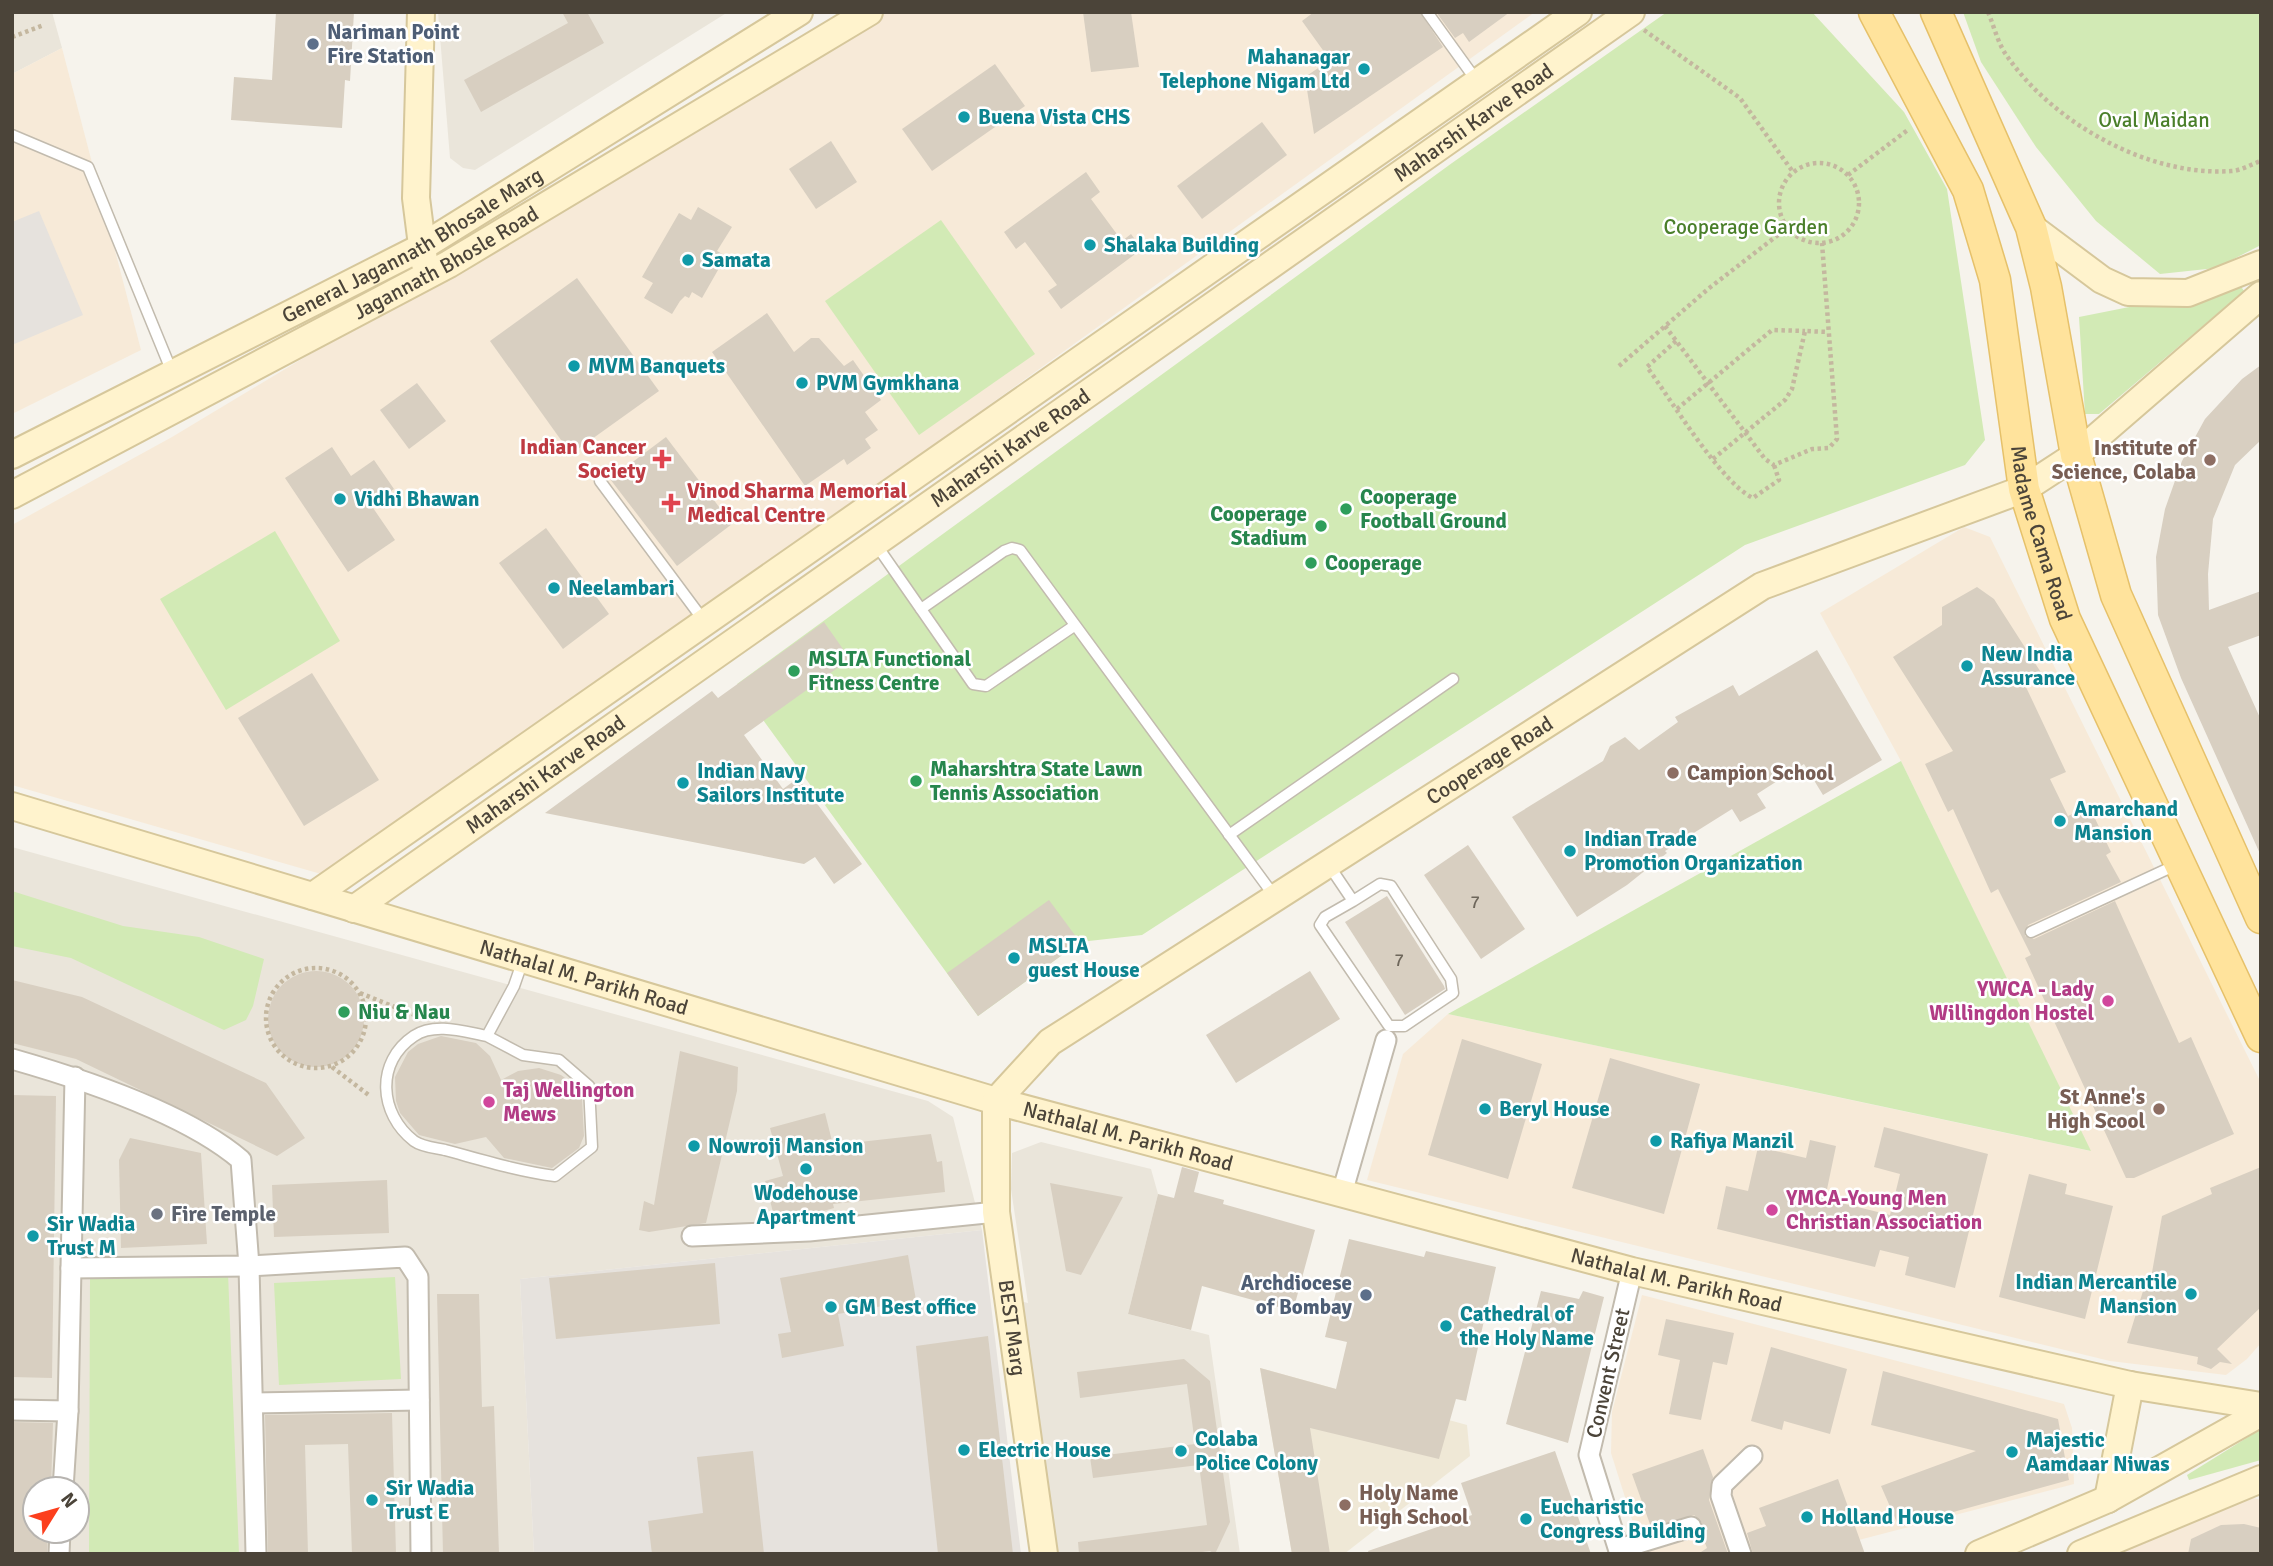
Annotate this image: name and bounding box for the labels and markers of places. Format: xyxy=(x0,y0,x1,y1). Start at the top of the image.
place label: Nariman Point Fire Station xyxy=(327,19,460,69)
marker: Nariman Point Fire Station xyxy=(305,36,321,52)
place label: Mahanagar Telephone Nigam Ltd xyxy=(1160,44,1351,94)
marker: Mahanagar Telephone Nigam Ltd xyxy=(1356,61,1372,77)
place label: Buena Vista CHS xyxy=(978,104,1130,130)
marker: Buena Vista CHS xyxy=(956,109,972,125)
place label: Shalaka Building xyxy=(1104,232,1259,258)
marker: Shalaka Building xyxy=(1082,237,1098,253)
place label: Samata xyxy=(702,247,771,273)
marker: Samata xyxy=(680,252,696,268)
place label: MVM Banquets xyxy=(588,353,725,379)
marker: MVM Banquets xyxy=(566,358,582,374)
place label: PVM Gymkhana xyxy=(816,370,959,396)
marker: PVM Gymkhana xyxy=(794,375,810,391)
place label: Indian Cancer Society xyxy=(520,434,647,484)
place label: Institute of Science, Colaba xyxy=(2052,435,2197,485)
marker: Indian Cancer Society xyxy=(652,449,672,469)
marker: Institute of Science, Colaba xyxy=(2202,452,2218,468)
place label: Vinod Sharma Memorial Medical Centre xyxy=(687,478,908,528)
place label: Cooperage Football Ground xyxy=(1360,484,1507,534)
place label: Vidhi Bhawan xyxy=(354,486,480,512)
marker: Vidhi Bhawan xyxy=(332,491,348,507)
marker: Vinod Sharma Memorial Medical Centre xyxy=(661,493,681,513)
place label: Cooperage Stadium xyxy=(1210,501,1307,551)
marker: Cooperage Football Ground xyxy=(1338,501,1354,517)
marker: Cooperage Stadium xyxy=(1313,518,1329,534)
place label: Cooperage xyxy=(1325,550,1422,576)
marker: Cooperage xyxy=(1303,555,1319,571)
place label: Neelambari xyxy=(568,575,675,601)
marker: Neelambari xyxy=(546,580,562,596)
place label: New India Assurance xyxy=(1981,641,2075,691)
place label: MSLTA Functional Fitness Centre xyxy=(808,646,971,696)
marker: New India Assurance xyxy=(1959,658,1975,674)
marker: MSLTA Functional Fitness Centre xyxy=(786,663,802,679)
place label: Maharshtra State Lawn Tennis Association xyxy=(930,756,1143,806)
place label: Indian Navy Sailors Institute xyxy=(697,758,844,808)
place label: Campion School xyxy=(1687,760,1834,786)
marker: Campion School xyxy=(1665,765,1681,781)
marker: Maharshtra State Lawn Tennis Association xyxy=(908,773,924,789)
marker: Indian Navy Sailors Institute xyxy=(675,775,691,791)
place label: Amarchand Mansion xyxy=(2074,796,2178,846)
marker: Amarchand Mansion xyxy=(2052,813,2068,829)
place label: Indian Trade Promotion Organization xyxy=(1584,826,1803,876)
marker: Indian Trade Promotion Organization xyxy=(1562,843,1578,859)
place label: MSLTA guest House xyxy=(1028,933,1140,983)
marker: MSLTA guest House xyxy=(1006,950,1022,966)
place label: YWCA - Lady Willingdon Hostel xyxy=(1929,976,2095,1026)
marker: YWCA - Lady Willingdon Hostel xyxy=(2100,993,2116,1009)
place label: Niu & Nau xyxy=(358,999,450,1025)
marker: Niu & Nau xyxy=(336,1004,352,1020)
place label: Taj Wellington Mews xyxy=(503,1077,635,1127)
place label: St Anne's High Scool xyxy=(2047,1084,2145,1134)
marker: Taj Wellington Mews xyxy=(481,1094,497,1110)
place label: Beryl House xyxy=(1499,1096,1610,1122)
marker: Beryl House xyxy=(1477,1101,1493,1117)
marker: St Anne's High Scool xyxy=(2151,1101,2167,1117)
place label: Rafiya Manzil xyxy=(1670,1128,1794,1154)
place label: Nowroji Mansion xyxy=(708,1133,864,1159)
marker: Rafiya Manzil xyxy=(1648,1133,1664,1149)
marker: Nowroji Mansion xyxy=(686,1138,702,1154)
marker: Wodehouse Apartment xyxy=(798,1161,814,1177)
place label: Wodehouse Apartment xyxy=(754,1180,858,1230)
place label: YMCA-Young Men Christian Association xyxy=(1785,1185,1982,1235)
place label: Fire Temple xyxy=(171,1201,276,1227)
marker: YMCA-Young Men Christian Association xyxy=(1764,1202,1780,1218)
marker: Fire Temple xyxy=(149,1206,165,1222)
place label: Sir Wadia Trust M xyxy=(47,1211,135,1261)
marker: Sir Wadia Trust M xyxy=(25,1228,41,1244)
place label: Indian Mercantile Mansion xyxy=(2015,1269,2177,1319)
place label: Archdiocese of Bombay xyxy=(1241,1270,1353,1320)
marker: Indian Mercantile Mansion xyxy=(2183,1286,2199,1302)
marker: Archdiocese of Bombay xyxy=(1358,1287,1374,1303)
place label: GM Best office xyxy=(845,1294,976,1320)
marker: GM Best office xyxy=(823,1299,839,1315)
place label: Cathedral of the Holy Name xyxy=(1459,1301,1594,1351)
marker: Cathedral of the Holy Name xyxy=(1438,1318,1454,1334)
place label: Colaba Police Colony xyxy=(1195,1426,1318,1476)
place label: Majestic Aamdaar Niwas xyxy=(2026,1427,2170,1477)
place label: Electric House xyxy=(978,1437,1111,1463)
marker: Electric House xyxy=(956,1442,972,1458)
marker: Colaba Police Colony xyxy=(1173,1443,1189,1459)
marker: Majestic Aamdaar Niwas xyxy=(2004,1444,2020,1460)
place label: Sir Wadia Trust E xyxy=(386,1475,474,1525)
place label: Holy Name High School xyxy=(1359,1480,1469,1530)
marker: Sir Wadia Trust E xyxy=(364,1492,380,1508)
place label: Eucharistic Congress Building xyxy=(1540,1494,1706,1544)
marker: Holy Name High School xyxy=(1337,1497,1353,1513)
place label: Holland House xyxy=(1821,1504,1954,1530)
marker: Holland House xyxy=(1799,1509,1815,1525)
marker: Eucharistic Congress Building xyxy=(1518,1511,1534,1527)

